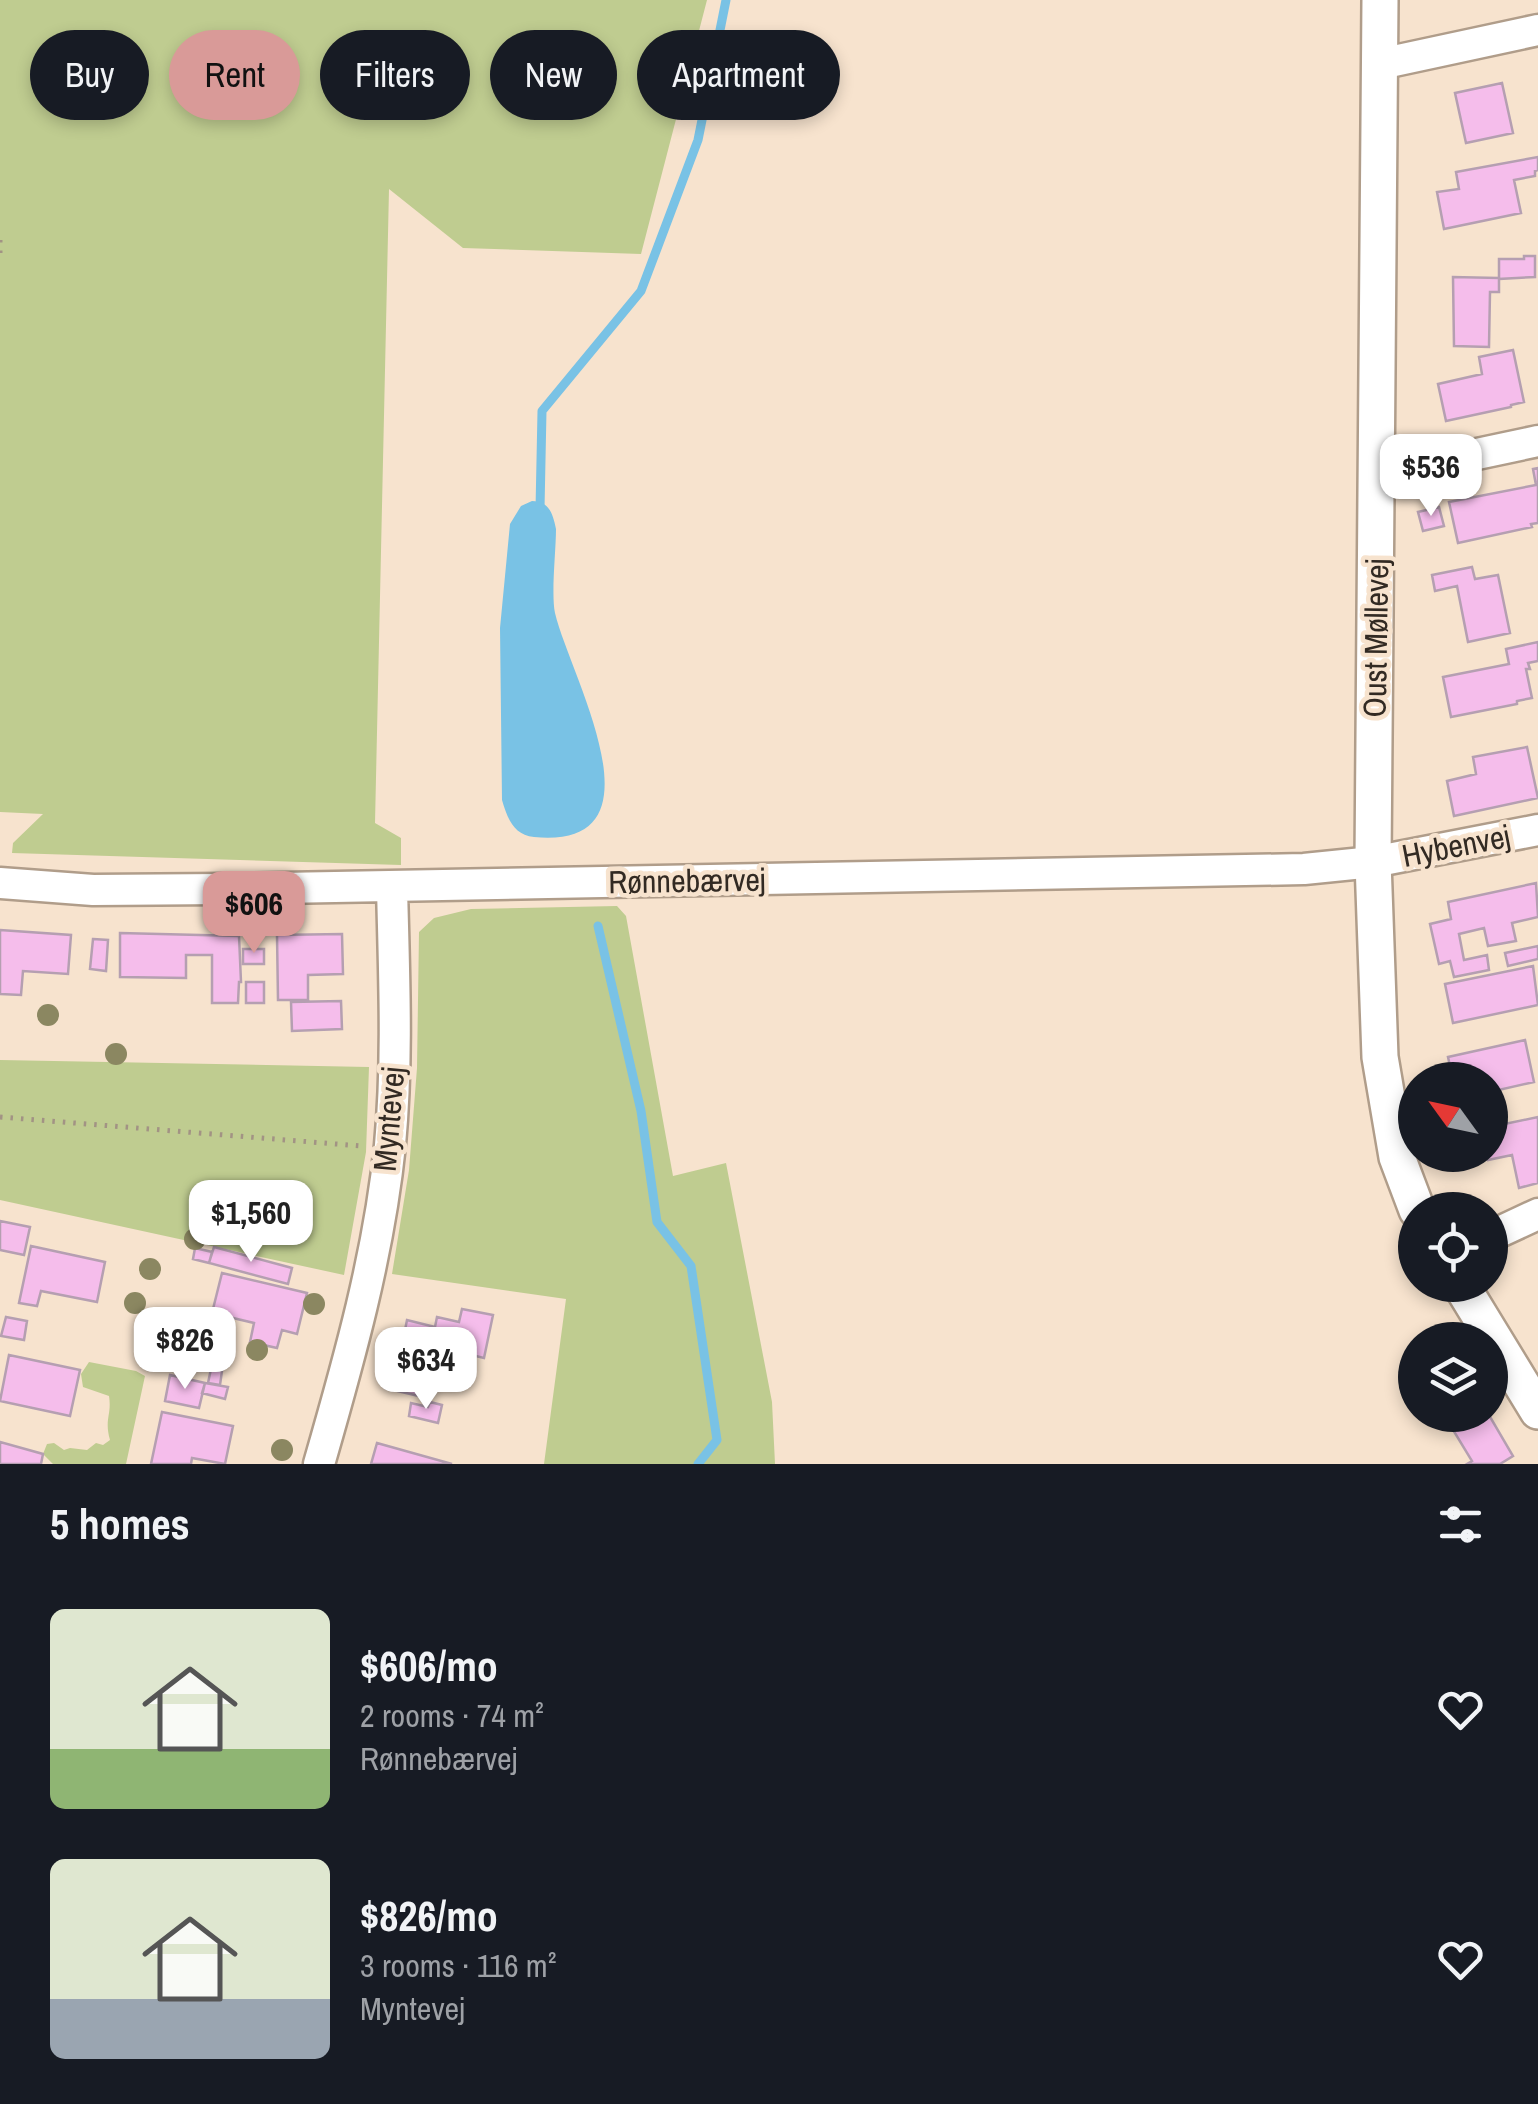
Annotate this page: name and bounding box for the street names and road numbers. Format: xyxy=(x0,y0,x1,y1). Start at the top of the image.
street label: Oust Møllevej xyxy=(1353,558,1398,718)
street label: Hybenvej xyxy=(1398,814,1514,877)
street label: Rønnebærvej xyxy=(608,858,766,903)
street label: Myntevej xyxy=(363,1065,414,1173)

